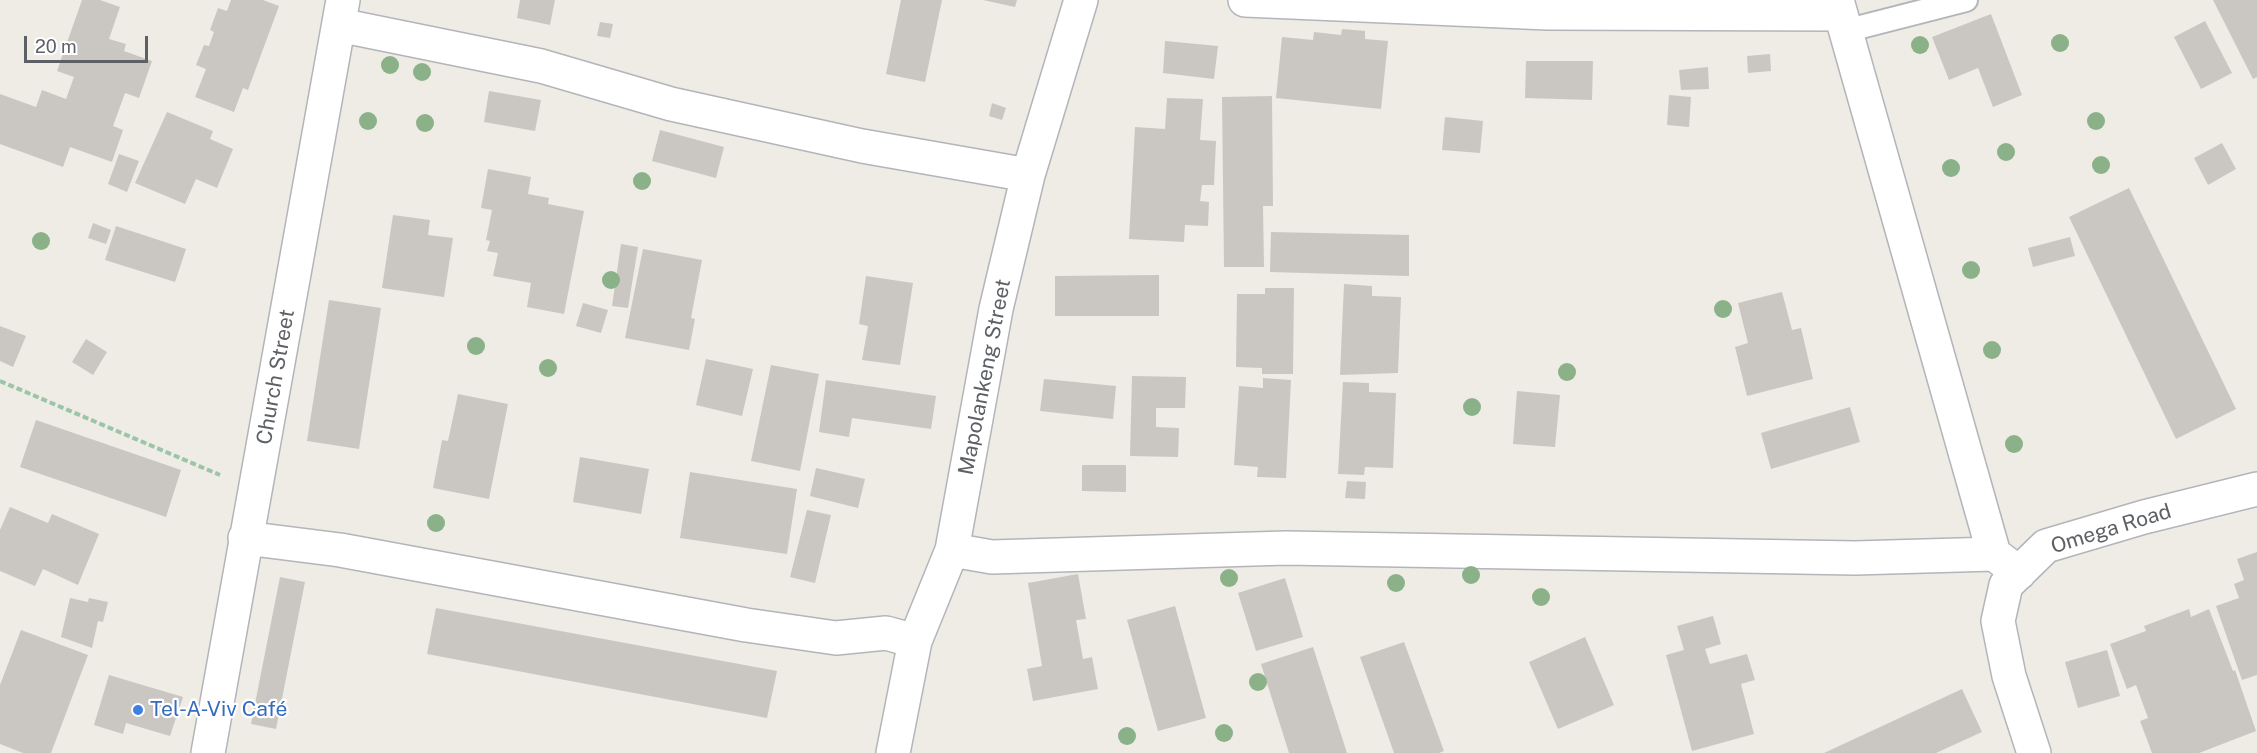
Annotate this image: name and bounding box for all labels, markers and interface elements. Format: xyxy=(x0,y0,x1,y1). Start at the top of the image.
scale bar xyxy=(27,24,152,62)
text: 20 m xyxy=(35,36,77,57)
street label: Mapolankeng Street xyxy=(954,277,1016,477)
street label: Church Street xyxy=(252,307,300,447)
street label: Omega Road xyxy=(2048,499,2174,559)
place label: Tel-A-Viv Café xyxy=(150,697,288,723)
marker: Tel-A-Viv Café xyxy=(131,703,145,717)

